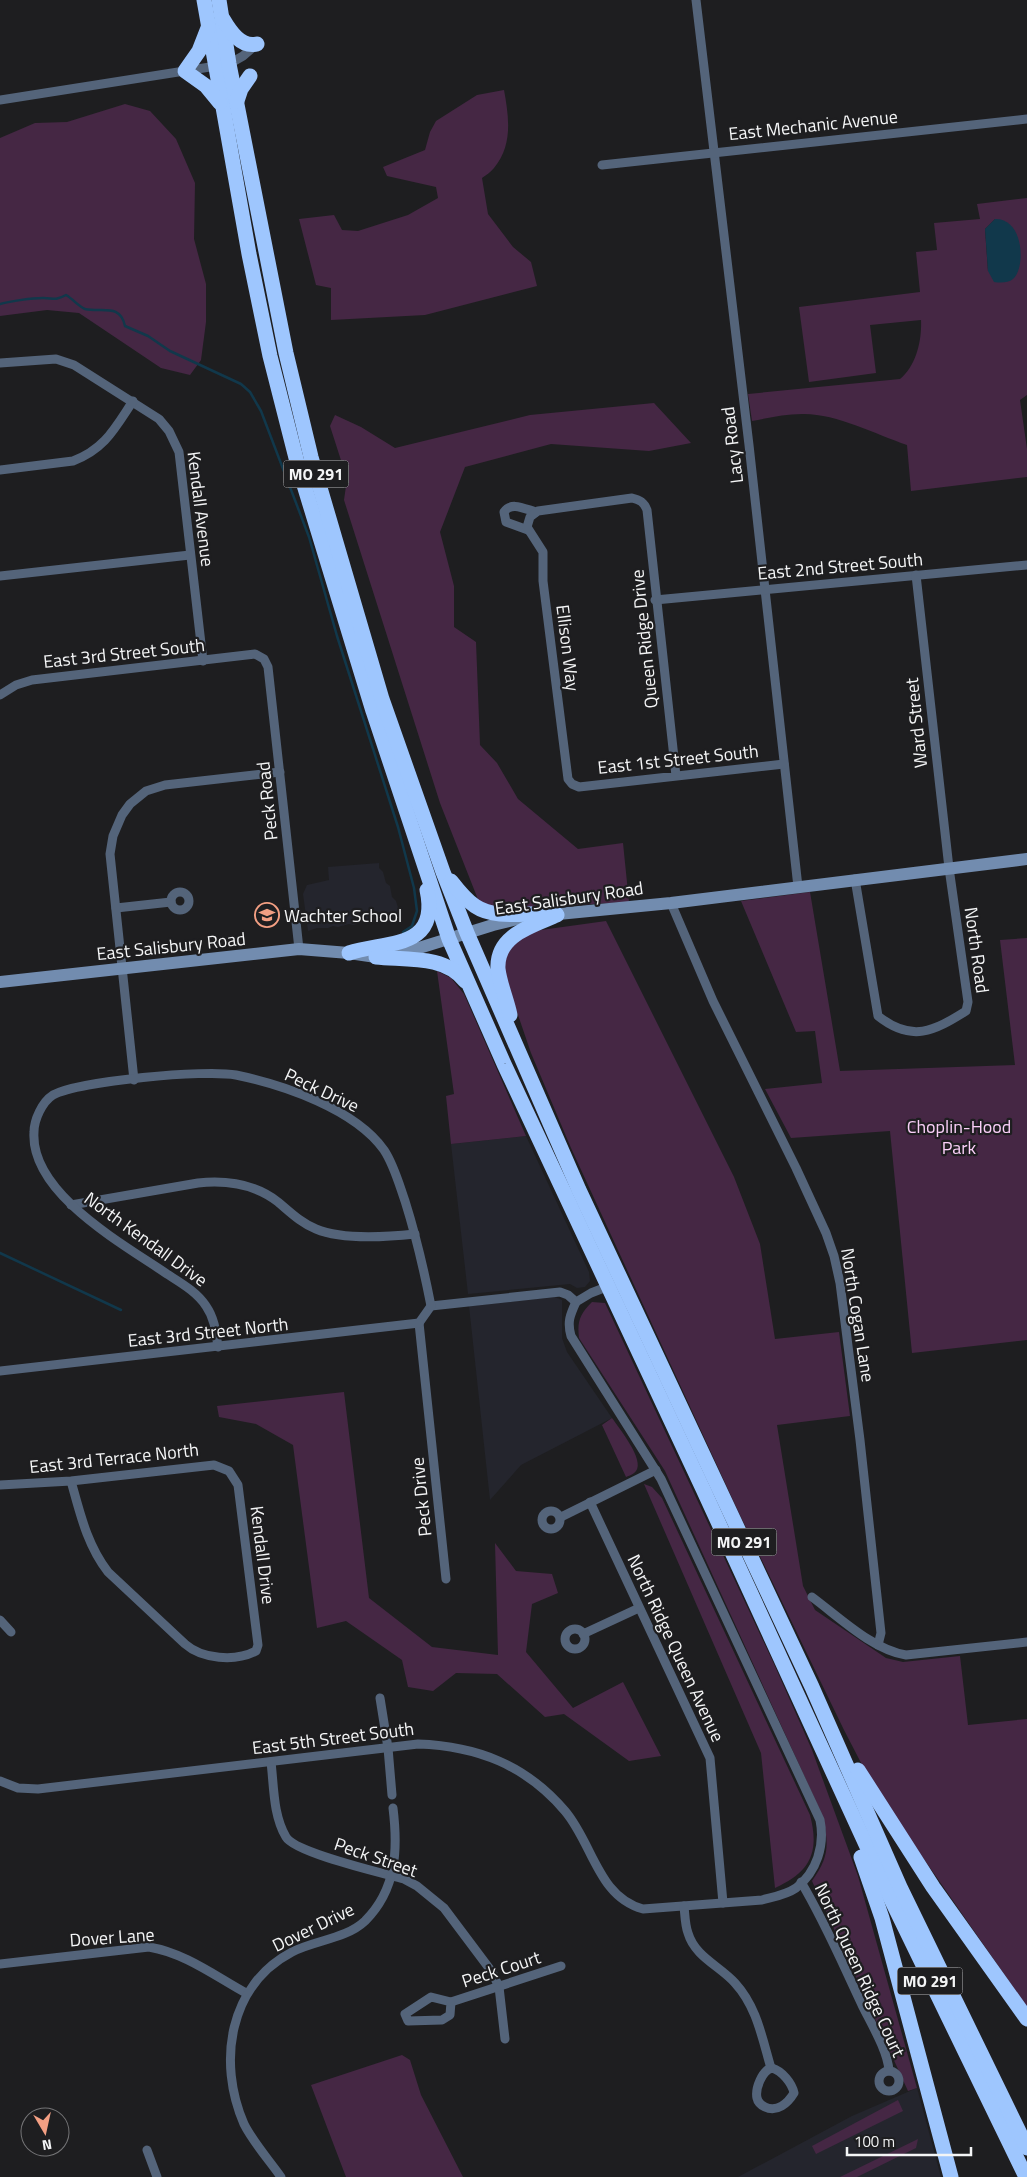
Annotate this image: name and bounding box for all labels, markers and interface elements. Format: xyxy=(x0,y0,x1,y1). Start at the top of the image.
street label: East Mechanic Avenue xyxy=(727,103,899,147)
street label: Lacy Road xyxy=(714,405,750,485)
street label: Kendall Avenue xyxy=(181,450,221,568)
road number: MO 291 xyxy=(284,460,348,488)
street label: East 2nd Street South xyxy=(756,545,924,587)
street label: Queen Ridge Drive xyxy=(623,568,665,710)
street label: Ellison Way xyxy=(549,603,587,693)
street label: East 3rd Street South xyxy=(42,631,206,675)
street label: Ward Street xyxy=(898,676,934,769)
street label: East 1st Street South xyxy=(596,737,760,781)
street label: Peck Road xyxy=(249,760,285,842)
street label: East Salisbury Road xyxy=(493,874,645,922)
school or university icon: Wachter School xyxy=(254,902,280,928)
place label: Wachter School xyxy=(284,902,402,929)
street label: North Road xyxy=(958,905,996,995)
street label: East Salisbury Road xyxy=(95,925,247,967)
street label: Peck Drive xyxy=(280,1061,364,1119)
park label: Choplin-Hood Park xyxy=(907,1113,1011,1161)
street label: North Kendall Drive xyxy=(79,1185,213,1293)
street label: North Cogan Lane xyxy=(834,1246,882,1384)
street label: East 3rd Street North xyxy=(126,1310,290,1354)
street label: East 3rd Terrace North xyxy=(28,1436,200,1480)
street label: Peck Drive xyxy=(403,1456,439,1538)
street label: Kendall Drive xyxy=(244,1504,282,1606)
road number: MO 291 xyxy=(712,1528,776,1555)
street label: North Ridge Queen Avenue xyxy=(621,1550,731,1746)
street label: East 5th Street South xyxy=(251,1715,415,1761)
street label: Peck Street xyxy=(331,1830,422,1884)
street label: North Queen Ridge Court xyxy=(808,1879,912,2062)
street label: Dover Drive xyxy=(267,1896,359,1958)
street label: Dover Lane xyxy=(69,1921,155,1953)
street label: Peck Court xyxy=(458,1943,544,1994)
road number: MO 291 xyxy=(898,1968,962,1994)
north arrow xyxy=(20,2107,70,2157)
scale bar xyxy=(847,2124,971,2156)
text: 100 m xyxy=(854,2130,895,2153)
text: N xyxy=(41,2134,54,2156)

